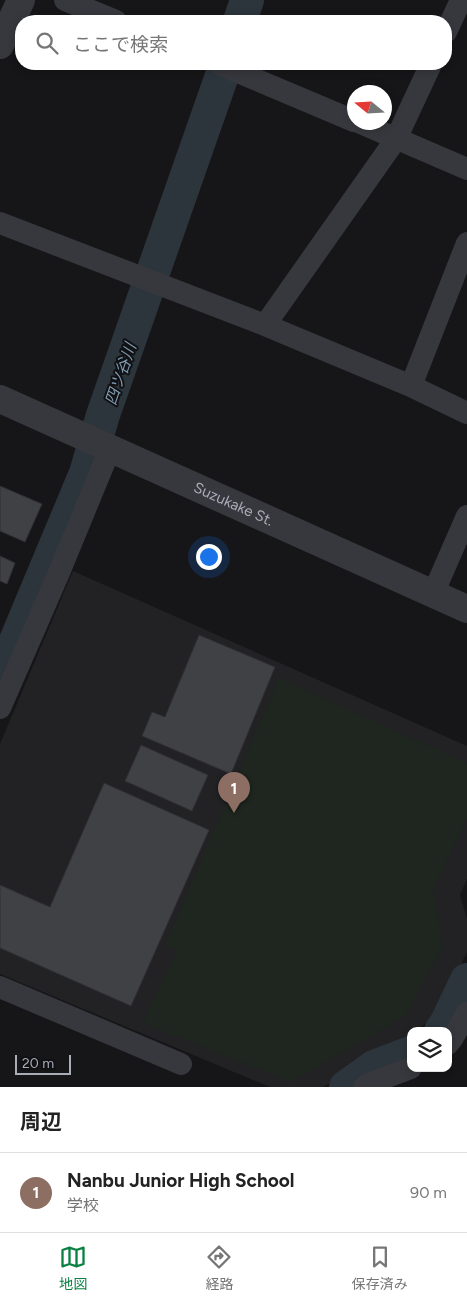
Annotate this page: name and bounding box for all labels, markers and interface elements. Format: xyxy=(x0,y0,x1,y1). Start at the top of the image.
search box xyxy=(15,15,452,70)
icon: search xyxy=(33,29,61,57)
text: ここで検索 xyxy=(73,33,168,56)
north arrow xyxy=(347,85,392,130)
water label: 四ツ谷川 xyxy=(101,339,141,408)
street label: Suzukake St. xyxy=(191,478,276,530)
your location xyxy=(196,544,222,570)
pin: 1 xyxy=(218,772,250,813)
map controls xyxy=(407,1027,452,1072)
button: layers xyxy=(407,1027,452,1072)
scale bar xyxy=(15,1052,71,1075)
text: 20 m xyxy=(22,1055,54,1072)
text: 周辺 xyxy=(20,1109,62,1134)
text: Nanbu Junior High School xyxy=(67,1169,295,1192)
text: 1 xyxy=(33,1183,39,1202)
text: 90 m xyxy=(410,1183,447,1202)
text: 学校 xyxy=(67,1196,99,1215)
tab: 地図 xyxy=(59,1243,87,1293)
tab: 経路 xyxy=(205,1243,233,1293)
tab: 保存済み xyxy=(352,1243,408,1293)

